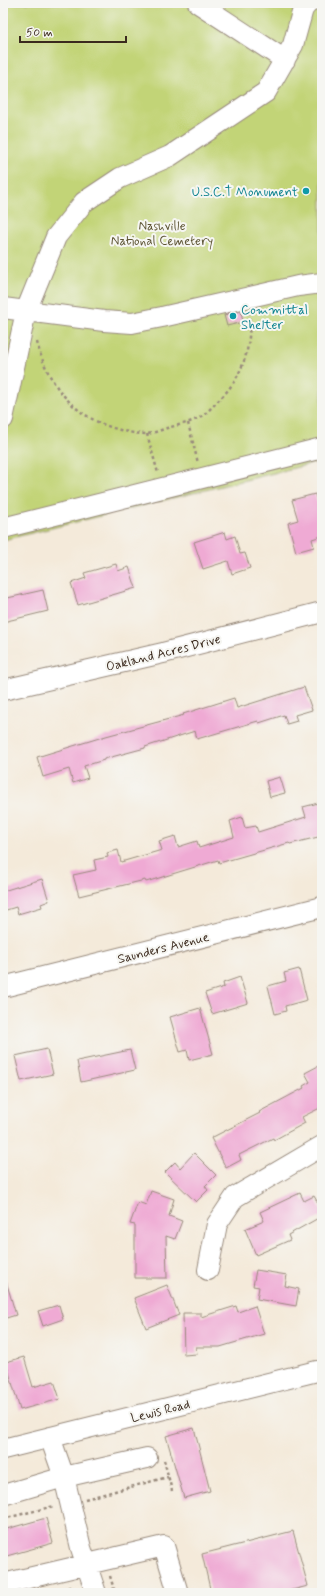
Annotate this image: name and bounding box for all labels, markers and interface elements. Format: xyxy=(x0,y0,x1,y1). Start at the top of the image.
scale bar xyxy=(20,18,126,44)
text: 50 m xyxy=(26,25,53,41)
place label: U.S.C.T Monument xyxy=(192,184,298,201)
marker: U.S.C.T Monument xyxy=(301,186,311,196)
park label: Nashville National Cemetery xyxy=(111,218,213,250)
place label: Committal Shelter xyxy=(241,302,308,334)
marker: Committal Shelter xyxy=(228,311,238,321)
street label: Oakland Acres Drive xyxy=(104,631,222,676)
street label: Saunders Avenue xyxy=(116,929,211,968)
street label: Lewis Road xyxy=(129,1396,192,1427)

